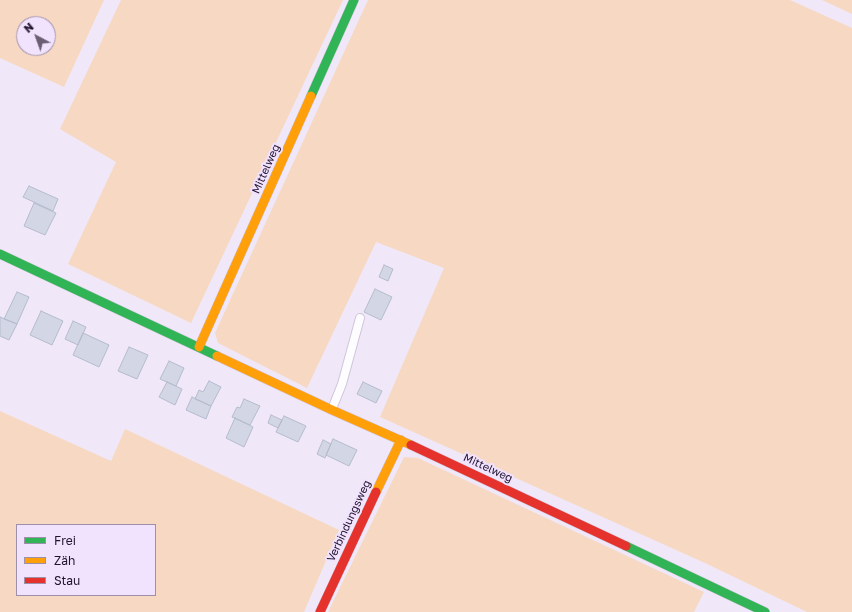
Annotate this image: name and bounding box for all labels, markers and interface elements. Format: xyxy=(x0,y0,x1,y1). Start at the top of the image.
north arrow xyxy=(16,16,56,56)
text: N xyxy=(21,20,36,35)
street label: Mittelweg xyxy=(249,142,283,196)
street label: Mittelweg xyxy=(461,451,515,485)
street label: Verbindungsweg xyxy=(324,478,374,564)
legend xyxy=(16,524,156,596)
text: Frei xyxy=(54,533,76,548)
text: Zäh xyxy=(54,553,75,568)
text: Stau xyxy=(54,573,80,588)

